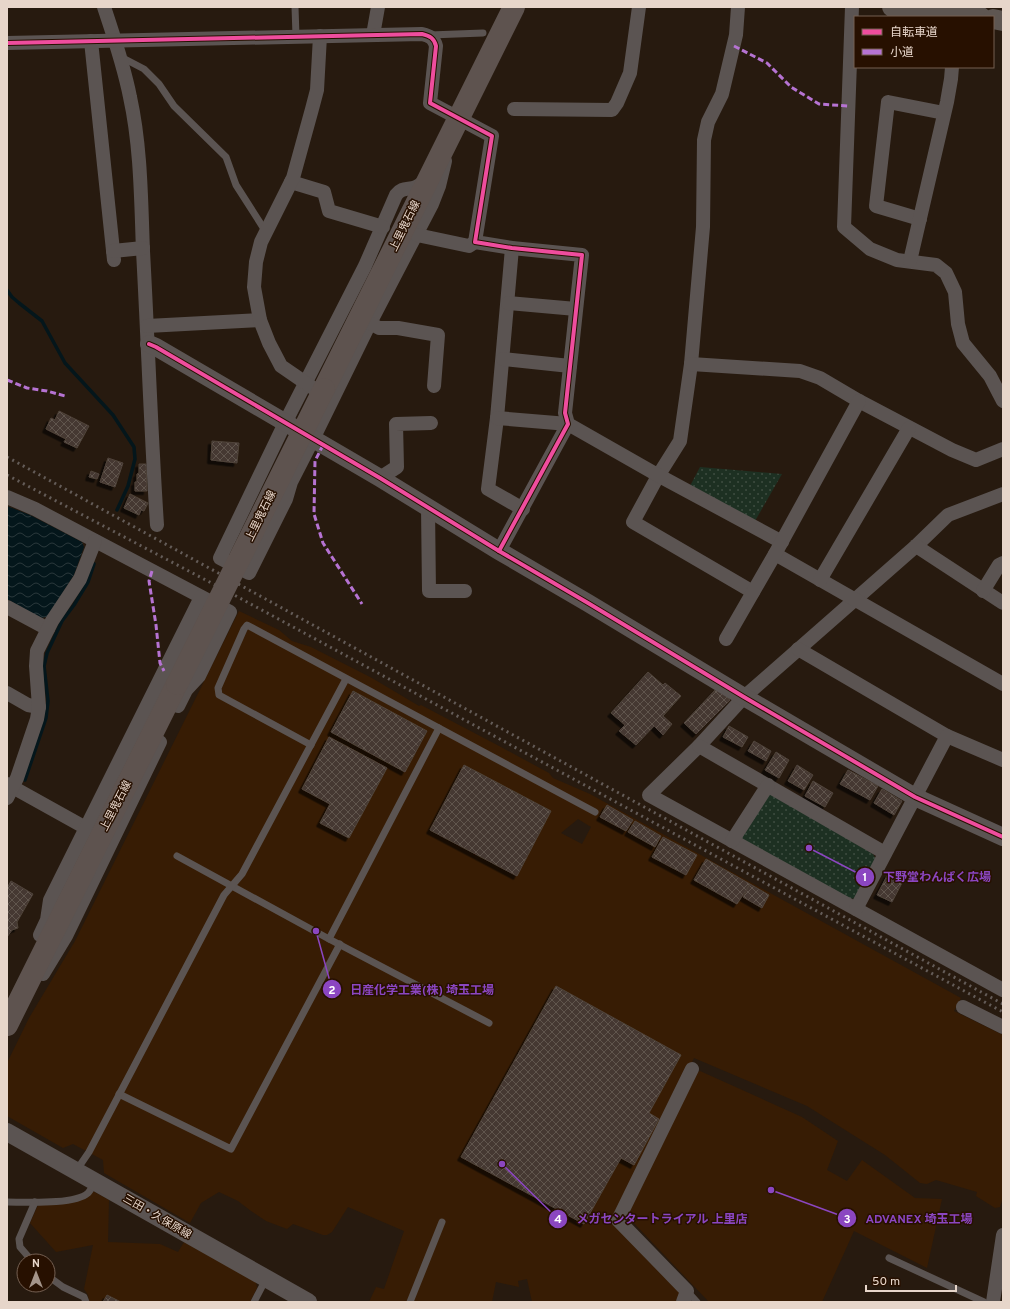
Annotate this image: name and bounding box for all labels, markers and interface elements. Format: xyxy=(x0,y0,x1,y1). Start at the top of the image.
legend xyxy=(854,16,994,68)
text: 自転車道 xyxy=(890,25,938,41)
text: 小道 xyxy=(890,45,914,61)
street label: 上里鬼石線 xyxy=(387,198,423,254)
street label: 上里鬼石線 xyxy=(243,488,279,544)
street label: 上里鬼石線 xyxy=(97,778,135,834)
callout: 下野堂わんぱく広場 xyxy=(855,865,999,889)
text: 1 xyxy=(863,870,867,886)
text: 下野堂わんぱく広場 xyxy=(883,870,991,886)
callout: 日産化学工業(株) 埼玉工場 xyxy=(322,977,502,1001)
text: 2 xyxy=(328,983,336,999)
text: 日産化学工業(株) 埼玉工場 xyxy=(350,983,494,999)
street label: 三田・久保原線 xyxy=(120,1192,194,1242)
callout: ADVANEX 埼玉工場 xyxy=(837,1206,980,1230)
callout: メガセンタートライアル 上里店 xyxy=(548,1207,755,1231)
text: 4 xyxy=(554,1212,562,1228)
text: メガセンタートライアル 上里店 xyxy=(577,1212,747,1228)
text: 3 xyxy=(843,1212,851,1228)
text: ADVANEX 埼玉工場 xyxy=(865,1212,973,1228)
north arrow xyxy=(16,1253,56,1293)
text: N xyxy=(32,1257,40,1271)
scale bar xyxy=(866,1267,956,1293)
text: 50 m xyxy=(872,1274,900,1290)

